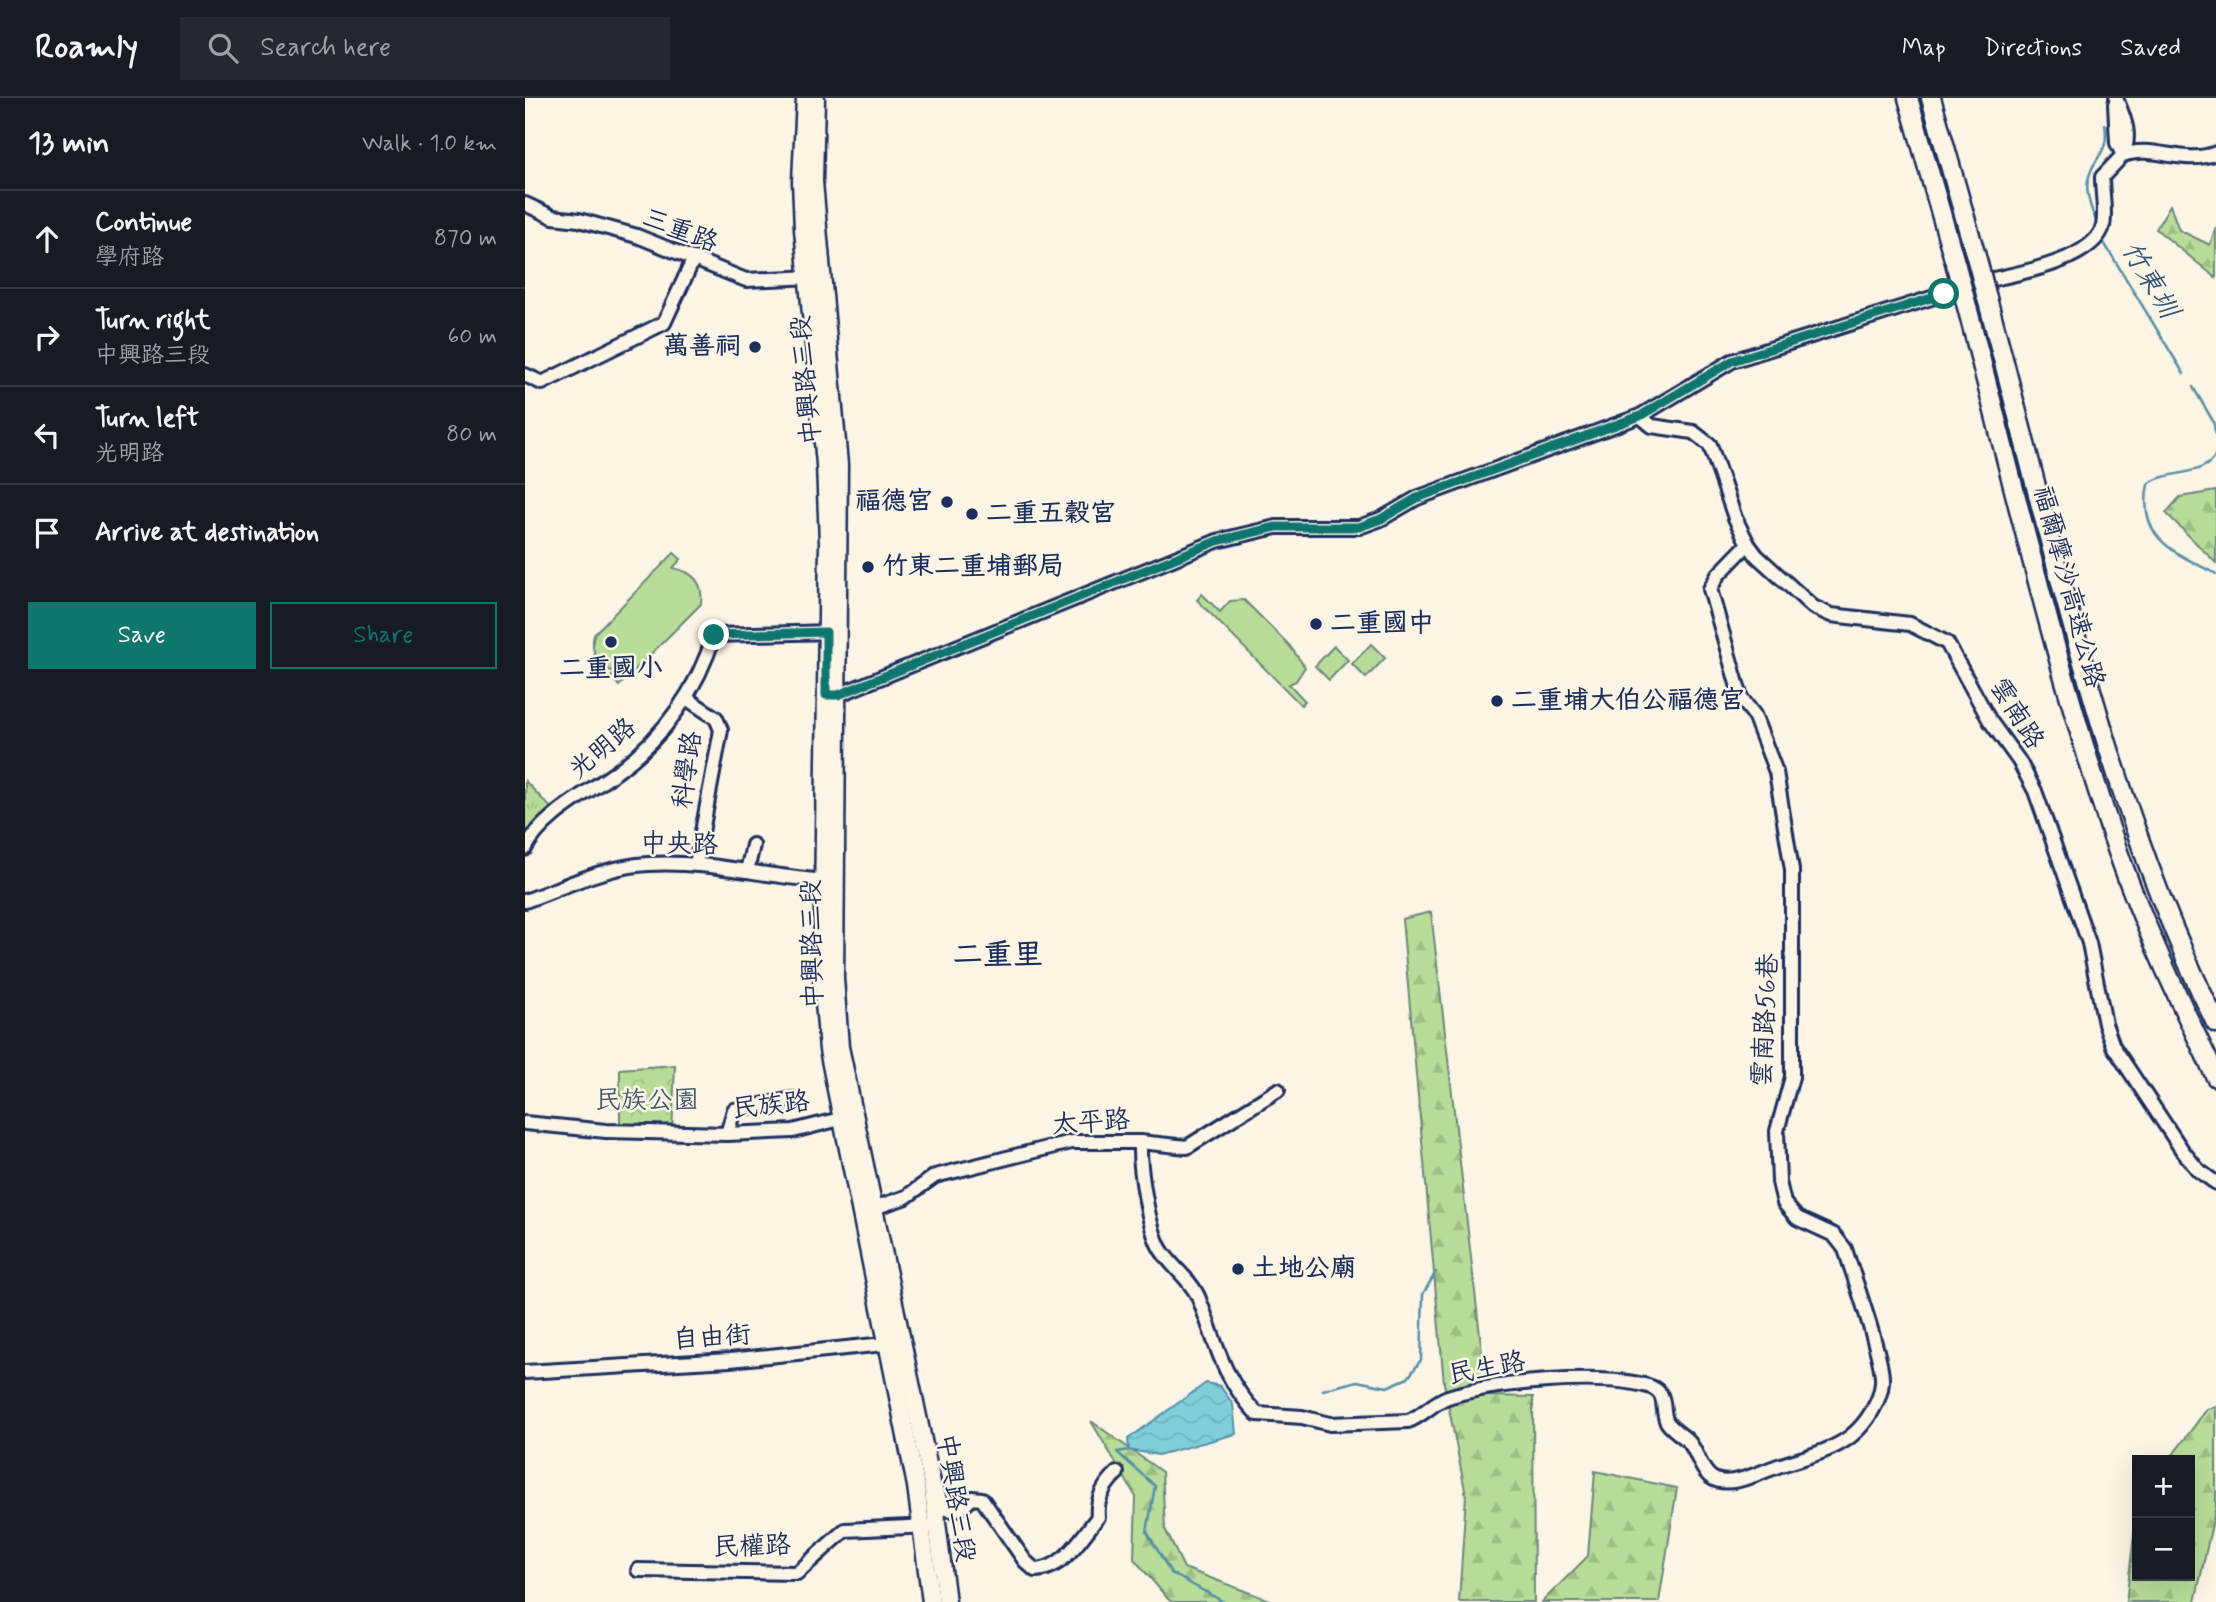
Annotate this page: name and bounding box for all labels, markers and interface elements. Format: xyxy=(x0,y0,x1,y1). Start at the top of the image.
search box xyxy=(180,17,670,80)
text: Roamly xyxy=(35,26,138,70)
icon: search xyxy=(204,29,242,67)
text: Search here xyxy=(260,31,391,65)
text: Map xyxy=(1902,33,1946,64)
text: Directions xyxy=(1984,33,2082,64)
text: Saved xyxy=(2120,33,2181,64)
text: 13 min xyxy=(28,124,110,163)
text: Walk · 1.0 km xyxy=(362,129,497,159)
street label: 三重路 xyxy=(637,201,723,261)
text: Continue xyxy=(95,206,192,240)
icon: ahead xyxy=(28,220,66,258)
text: 870 m xyxy=(434,224,497,254)
water label: 竹東圳 xyxy=(2112,234,2188,328)
text: 學府路 xyxy=(95,243,164,273)
route start xyxy=(1928,278,1959,309)
text: Turn right xyxy=(95,304,211,338)
street label: 中興路三段 xyxy=(784,314,830,446)
icon: right xyxy=(28,318,66,356)
text: 60 m xyxy=(448,322,497,352)
place label: 萬善祠 xyxy=(663,330,741,364)
marker: 萬善祠 xyxy=(747,339,763,355)
text: 中興路三段 xyxy=(95,341,210,371)
text: Turn left xyxy=(95,402,199,436)
icon: left xyxy=(28,416,66,454)
text: 80 m xyxy=(446,420,497,450)
text: 光明路 xyxy=(95,439,164,469)
street label: 福爾摩沙高速公路 xyxy=(2025,482,2111,692)
place label: 福德宮 xyxy=(855,485,933,519)
marker: 福德宮 xyxy=(939,494,955,510)
place label: 二重五穀宮 xyxy=(986,497,1116,531)
marker: 二重五穀宮 xyxy=(964,506,980,522)
icon: arrive xyxy=(28,514,66,552)
text: Arrive at destination xyxy=(95,516,319,550)
place label: 竹東二重埔郵局 xyxy=(882,550,1064,584)
marker: 竹東二重埔郵局 xyxy=(860,559,876,575)
button: Save xyxy=(28,602,256,669)
button: Share xyxy=(270,602,497,669)
place label: 二重國中 xyxy=(1330,607,1434,641)
marker: 二重國中 xyxy=(1308,616,1324,632)
route end xyxy=(698,619,729,650)
marker: 二重國小 xyxy=(603,634,619,650)
place label: 二重國小 xyxy=(559,652,663,686)
street label: 雲南路 xyxy=(1981,672,2051,756)
place label: 二重埔大伯公福德宮 xyxy=(1511,684,1745,718)
marker: 二重埔大伯公福德宮 xyxy=(1489,693,1505,709)
street label: 光明路 xyxy=(562,711,644,787)
street label: 科學路 xyxy=(666,729,710,811)
street label: 中央路 xyxy=(640,827,718,863)
street label: 中興路三段 xyxy=(795,879,831,1009)
district label: 二重里 xyxy=(953,936,1043,975)
street label: 雲南路56巷 xyxy=(1746,952,1786,1088)
park label: 民族公園 xyxy=(595,1084,699,1118)
street label: 民族路 xyxy=(730,1085,812,1127)
street label: 太平路 xyxy=(1051,1103,1131,1143)
place label: 土地公廟 xyxy=(1252,1252,1356,1286)
marker: 土地公廟 xyxy=(1230,1261,1246,1277)
street label: 自由街 xyxy=(672,1318,752,1358)
street label: 民生路 xyxy=(1445,1345,1529,1393)
street label: 中興路三段 xyxy=(928,1431,982,1565)
map controls xyxy=(2132,1455,2195,1581)
button: + xyxy=(2132,1455,2195,1518)
button: − xyxy=(2132,1518,2195,1581)
street label: 民權路 xyxy=(712,1529,792,1565)

